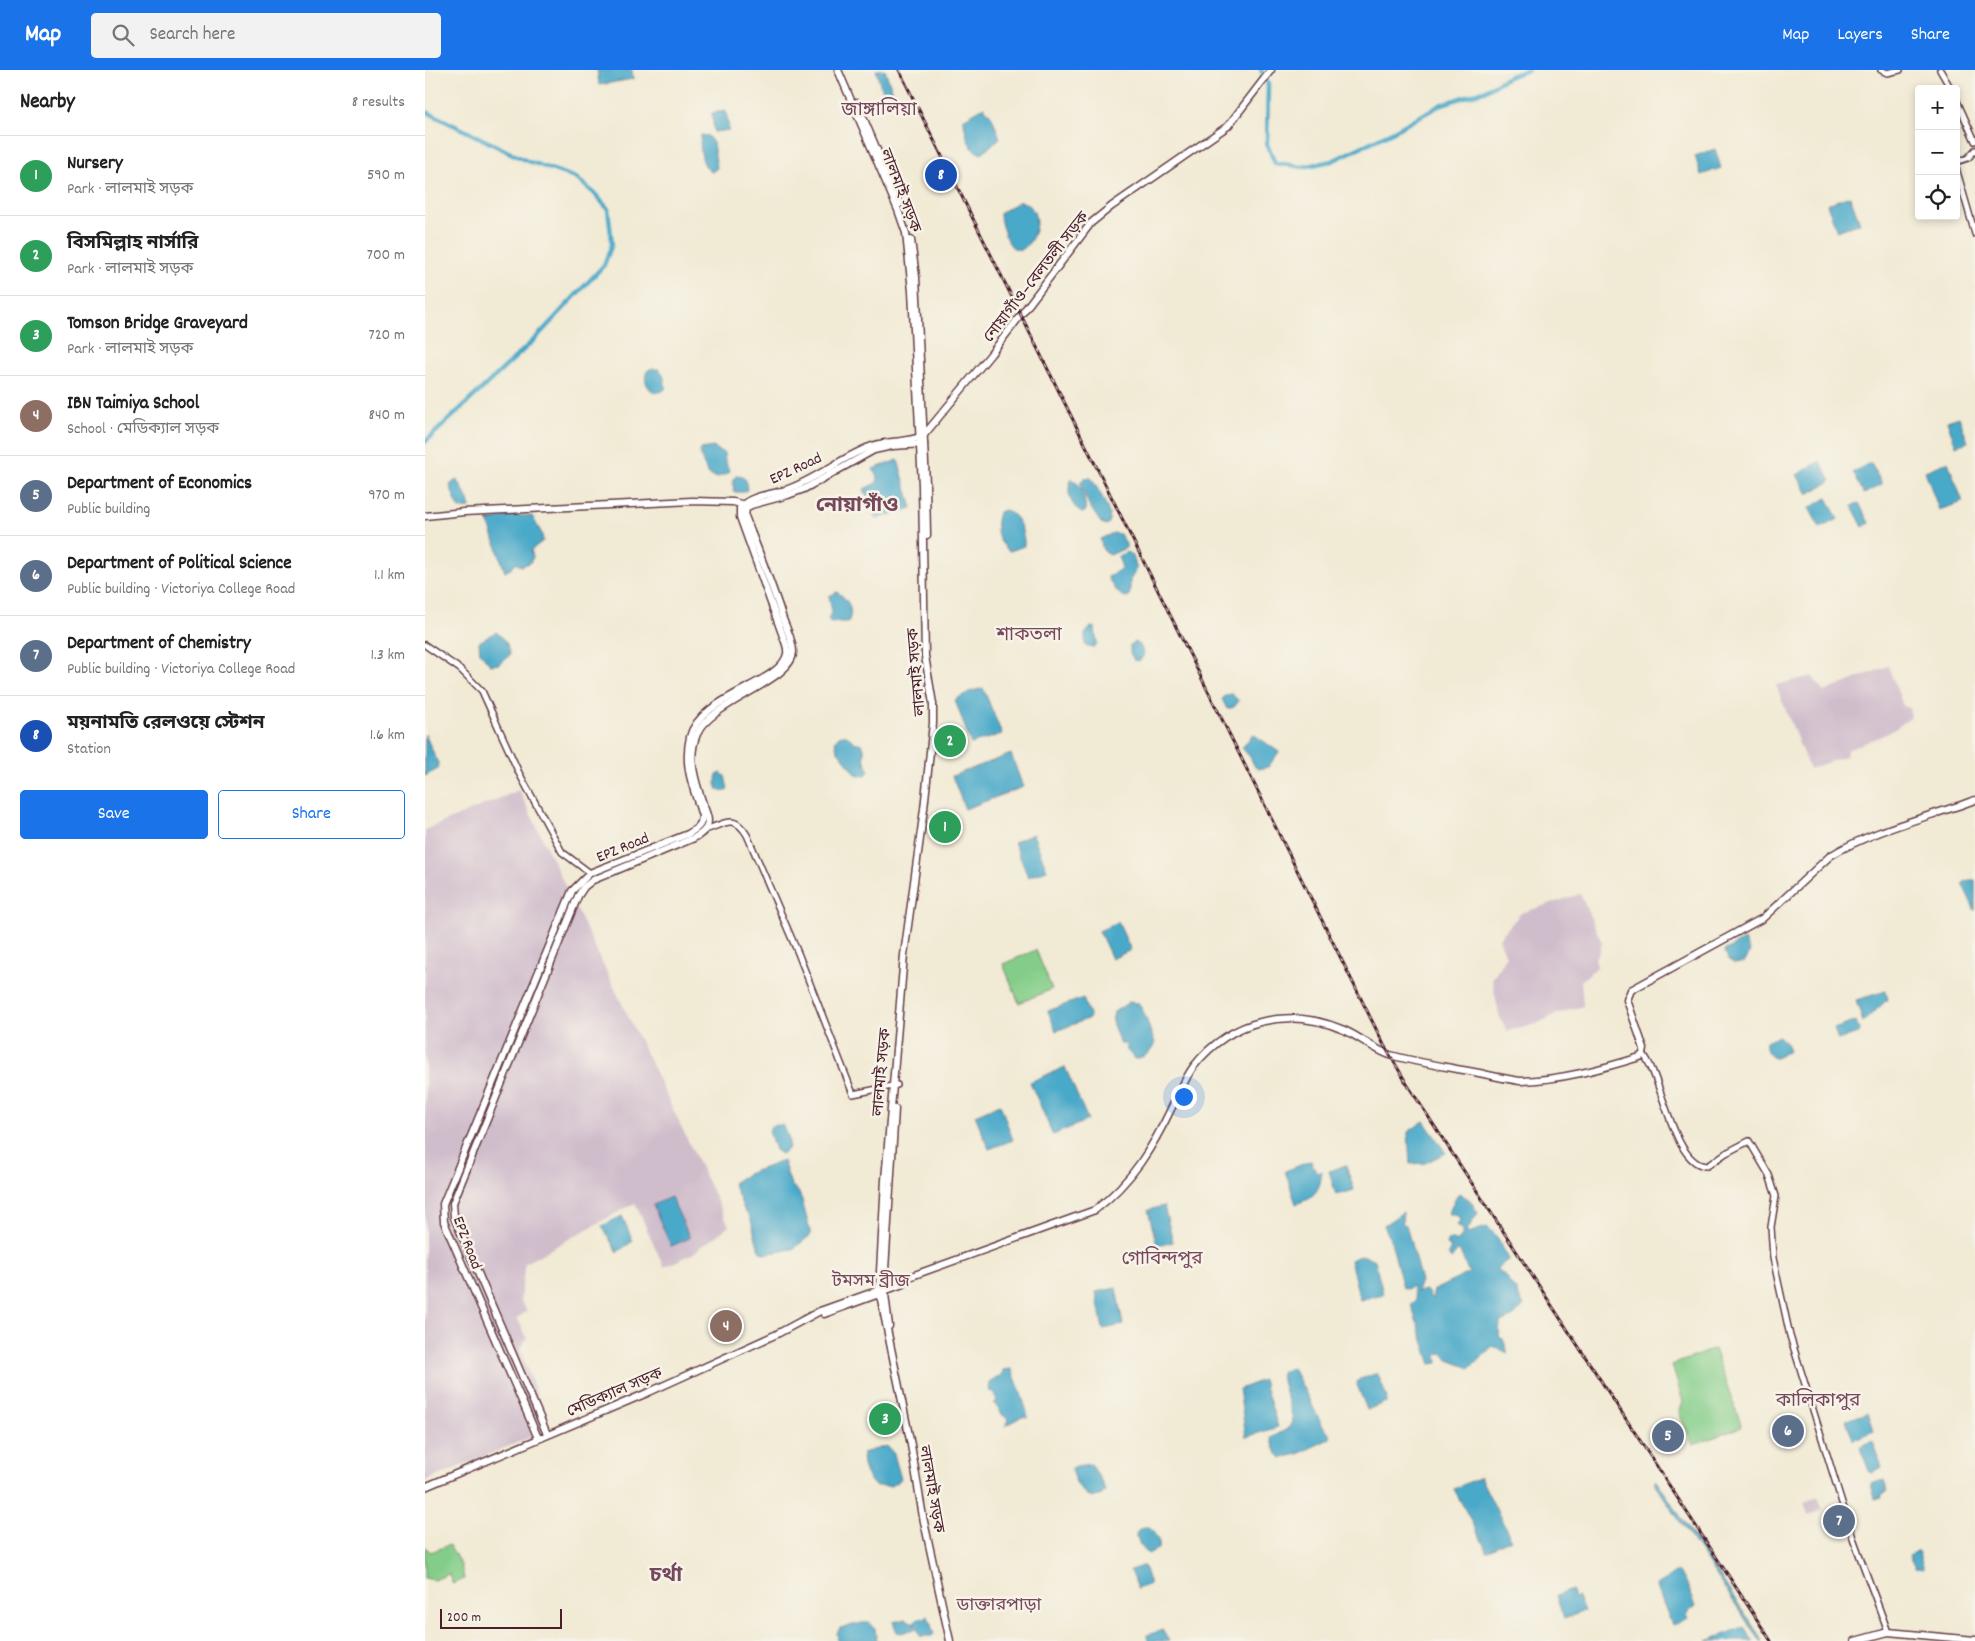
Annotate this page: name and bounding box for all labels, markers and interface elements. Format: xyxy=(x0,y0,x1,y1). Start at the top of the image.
search box xyxy=(91,13,441,58)
text: Map xyxy=(25,18,61,52)
icon: search xyxy=(109,21,137,49)
text: Search here xyxy=(149,22,235,49)
text: Map xyxy=(1782,23,1809,48)
text: Layers xyxy=(1837,23,1883,48)
text: Share xyxy=(1911,23,1950,48)
map controls xyxy=(1915,85,1960,220)
button: + xyxy=(1915,85,1960,130)
text: Nearby xyxy=(20,88,75,118)
text: 8 results xyxy=(352,91,405,114)
district label: জাঙ্গালিয়া xyxy=(840,97,918,125)
button: − xyxy=(1915,130,1960,175)
street label: লালমাই সড়ক xyxy=(873,145,927,237)
text: Nursery xyxy=(67,151,123,178)
pin: 8 xyxy=(925,156,957,194)
text: 1 xyxy=(34,164,38,187)
text: 590 m xyxy=(367,164,405,187)
button: locate xyxy=(1915,175,1960,220)
text: Park · লালমাই সড়ক xyxy=(67,178,193,201)
street label: নোয়াগাঁও–বেলতলী সড়ক xyxy=(979,206,1096,348)
text: বিসমিল্লাহ নার্সারি xyxy=(67,231,198,258)
text: 2 xyxy=(33,244,40,267)
text: 700 m xyxy=(367,244,405,267)
text: Park · লালমাই সড়ক xyxy=(67,258,193,281)
text: Tomson Bridge Graveyard xyxy=(67,311,248,338)
text: 3 xyxy=(32,324,40,347)
text: 720 m xyxy=(369,324,405,347)
text: Park · লালমাই সড়ক xyxy=(67,338,193,361)
text: IBN Taimiya School xyxy=(67,391,199,418)
text: 4 xyxy=(33,404,39,427)
text: 840 m xyxy=(369,404,405,427)
text: School · মেডিক্যাল সড়ক xyxy=(67,418,219,441)
street label: EPZ Road xyxy=(766,447,826,491)
text: Department of Economics xyxy=(67,471,252,498)
text: 5 xyxy=(32,484,40,507)
text: 970 m xyxy=(368,484,405,507)
district label: নোয়াগাঁও xyxy=(816,492,898,522)
text: Public building xyxy=(67,498,150,521)
text: Department of Political Science xyxy=(67,551,292,578)
text: 6 xyxy=(32,564,40,587)
text: 1.1 km xyxy=(374,564,405,587)
text: Public building · Victoriya College Road xyxy=(67,578,295,601)
district label: শাকতলা xyxy=(995,623,1063,650)
street label: লালমাই সড়ক xyxy=(902,626,933,718)
text: Department of Chemistry xyxy=(67,631,251,658)
text: 7 xyxy=(33,644,39,667)
text: 1.3 km xyxy=(371,644,405,667)
text: Public building · Victoriya College Road xyxy=(67,658,295,681)
text: ময়নামতি রেলওয়ে স্টেশন xyxy=(67,711,265,738)
pin: 2 xyxy=(934,722,966,760)
text: 8 xyxy=(33,724,39,747)
text: 1.6 km xyxy=(370,724,405,747)
text: Station xyxy=(67,738,111,761)
button: Save xyxy=(20,790,208,839)
button: Share xyxy=(218,790,405,839)
pin: 1 xyxy=(929,808,961,846)
street label: EPZ Road xyxy=(593,827,653,869)
street label: লালমাই সড়ক xyxy=(867,1026,898,1118)
your location xyxy=(1171,1084,1197,1110)
street label: EPZ Road xyxy=(446,1213,487,1273)
district label: গোবিন্দপুর xyxy=(1122,1246,1203,1274)
district label: টমসম ব্রীজ xyxy=(831,1270,911,1295)
pin: 4 xyxy=(710,1307,742,1345)
street label: মেডিক্যাল সড়ক xyxy=(563,1362,668,1424)
district label: কালিকাপুর xyxy=(1775,1388,1861,1416)
pin: 3 xyxy=(869,1400,901,1438)
pin: 6 xyxy=(1772,1412,1804,1450)
pin: 5 xyxy=(1652,1417,1684,1455)
street label: লালমাই সড়ক xyxy=(911,1443,950,1536)
pin: 7 xyxy=(1823,1502,1855,1540)
district label: চর্থা xyxy=(649,1562,683,1592)
district label: ডাক্তারপাড়া xyxy=(956,1594,1042,1619)
scale bar xyxy=(440,1606,563,1629)
text: 200 m xyxy=(447,1608,481,1628)

